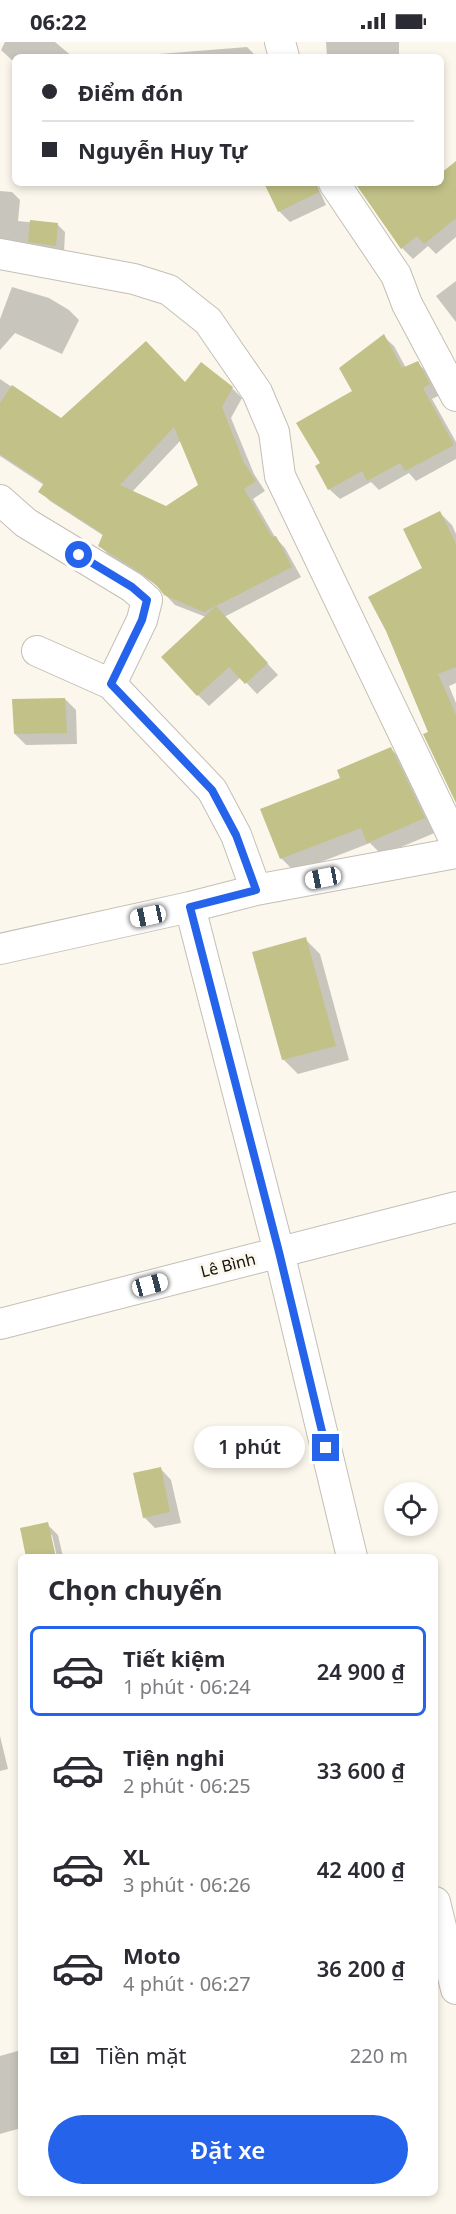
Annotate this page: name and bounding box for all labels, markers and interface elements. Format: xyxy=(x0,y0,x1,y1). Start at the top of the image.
text: 06:22 xyxy=(30,6,87,36)
text: Điểm đón xyxy=(78,77,183,107)
text: Nguyễn Huy Tự xyxy=(78,135,247,165)
route start xyxy=(65,541,92,568)
car xyxy=(304,866,342,890)
car xyxy=(129,903,167,929)
street label: Lê Bình xyxy=(198,1248,258,1282)
car xyxy=(130,1272,170,1298)
callout: 1 phút xyxy=(194,1427,305,1469)
text: 1 phút xyxy=(218,1433,281,1460)
route end xyxy=(312,1434,339,1461)
map controls xyxy=(384,1482,438,1536)
button: locate xyxy=(384,1482,438,1536)
text: Chọn chuyến xyxy=(48,1571,222,1608)
text: Tiết kiệm xyxy=(123,1643,225,1673)
icon: car xyxy=(51,1644,105,1698)
text: 24 900 ₫ xyxy=(317,1656,405,1686)
text: 1 phút · 06:24 xyxy=(123,1673,251,1700)
text: Tiện nghi xyxy=(123,1742,225,1772)
icon: car xyxy=(51,1743,105,1797)
text: 33 600 ₫ xyxy=(317,1755,405,1785)
text: 2 phút · 06:25 xyxy=(123,1772,251,1799)
text: XL xyxy=(123,1841,150,1871)
icon: car xyxy=(51,1842,105,1896)
text: 42 400 ₫ xyxy=(317,1854,405,1884)
text: 3 phút · 06:26 xyxy=(123,1871,251,1898)
text: Moto xyxy=(123,1940,181,1970)
icon: car xyxy=(51,1941,105,1995)
text: 36 200 ₫ xyxy=(317,1953,405,1983)
text: 4 phút · 06:27 xyxy=(123,1970,251,1997)
icon: cash xyxy=(48,2039,81,2072)
text: Tiền mặt xyxy=(96,2040,187,2070)
text: 220 m xyxy=(350,2042,408,2069)
button: Đặt xe xyxy=(48,2115,408,2184)

